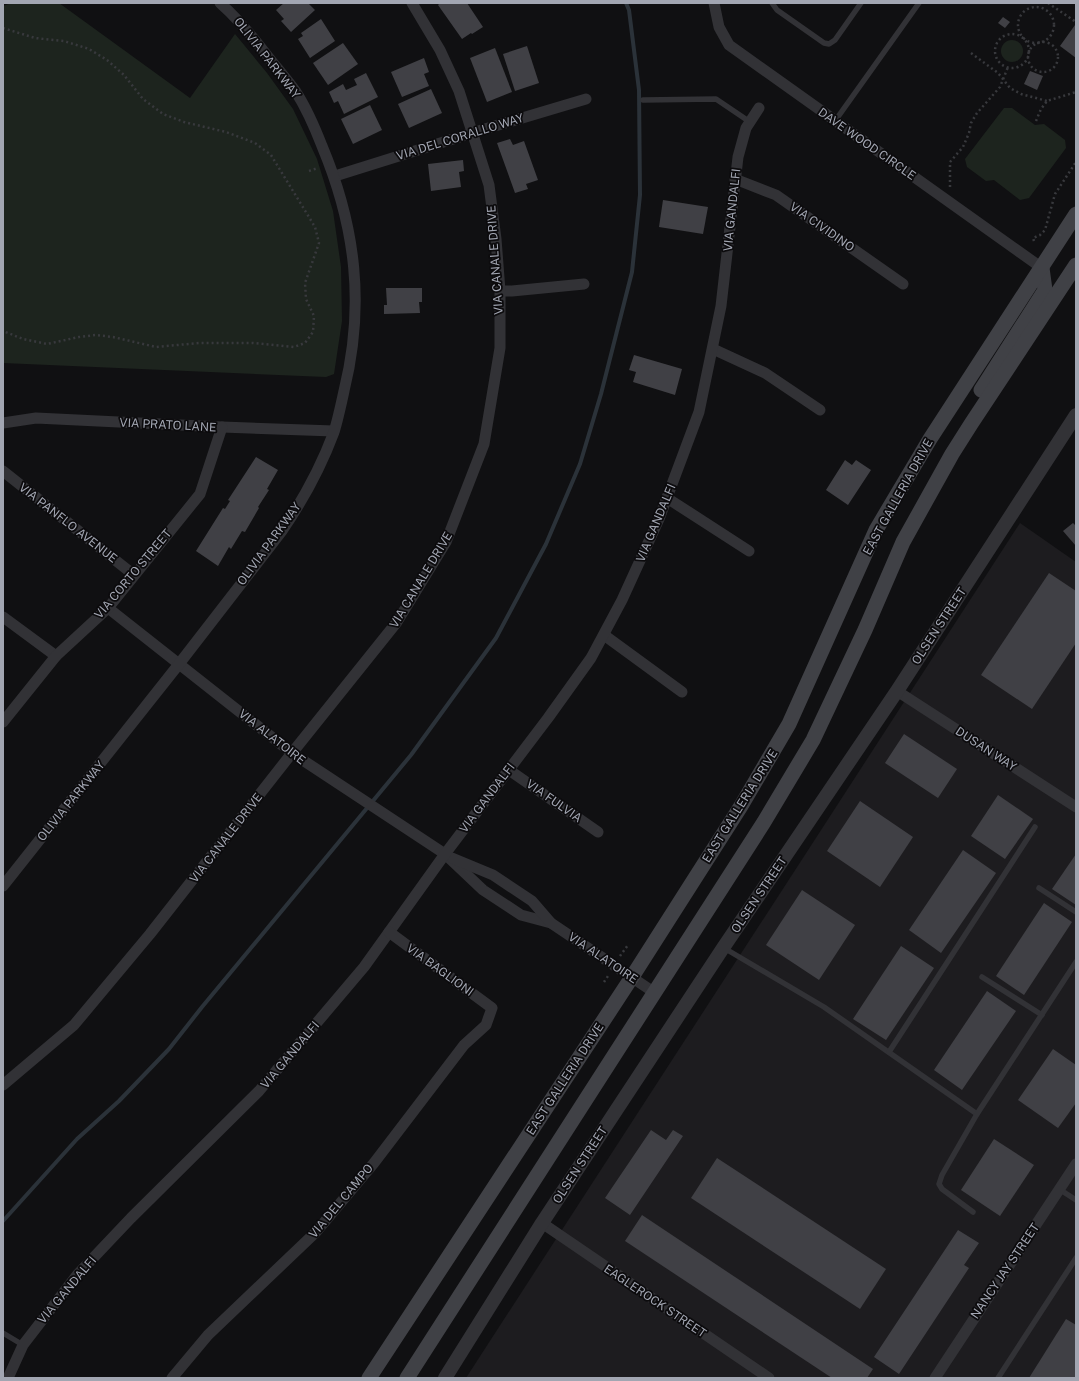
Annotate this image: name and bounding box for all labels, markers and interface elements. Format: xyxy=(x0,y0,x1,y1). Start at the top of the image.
street label: OLIVIA PARKWAY xyxy=(231,15,303,102)
street label: DAVE WOOD CIRCLE xyxy=(816,105,918,183)
street label: VIA DEL CORALLO WAY xyxy=(395,111,526,163)
street label: VIA GANDALFI xyxy=(721,168,743,252)
street label: VIA CIVIDINO xyxy=(787,200,857,255)
street label: VIA CANALE DRIVE xyxy=(484,205,506,315)
street label: VIA PRATO LANE xyxy=(119,415,217,435)
street label: EAST GALLERIA DRIVE xyxy=(860,436,936,558)
street label: VIA PANFLO AVENUE xyxy=(16,480,120,566)
street label: VIA GANDALFI xyxy=(633,482,679,564)
street label: OLIVIA PARKWAY xyxy=(234,499,304,588)
street label: VIA CORTO STREET xyxy=(92,527,174,621)
street label: VIA CANALE DRIVE xyxy=(387,529,455,631)
street label: OLSEN STREET xyxy=(909,585,969,667)
street label: VIA ALATOIRE xyxy=(236,707,308,767)
street label: DUSAN WAY xyxy=(953,724,1020,774)
street label: EAST GALLERIA DRIVE xyxy=(699,747,781,865)
street label: OLIVIA PARKWAY xyxy=(34,758,108,844)
street label: VIA GANDALFI xyxy=(456,761,518,835)
street label: VIA FULVIA xyxy=(524,777,585,826)
street label: VIA CANALE DRIVE xyxy=(187,790,265,886)
street label: OLSEN STREET xyxy=(728,854,790,936)
street label: VIA ALATOIRE xyxy=(566,930,640,986)
street label: VIA BAGLIONI xyxy=(404,941,476,999)
street label: VIA GANDALFI xyxy=(258,1019,322,1091)
street label: EAST GALLERIA DRIVE xyxy=(524,1020,606,1138)
street label: OLSEN STREET xyxy=(550,1124,610,1206)
street label: VIA DEL CAMPO xyxy=(306,1161,376,1241)
street label: NANCY JAY STREET xyxy=(968,1221,1042,1321)
street label: VIA GANDALFI xyxy=(35,1254,99,1326)
street label: EAGLEROCK STREET xyxy=(601,1262,709,1340)

